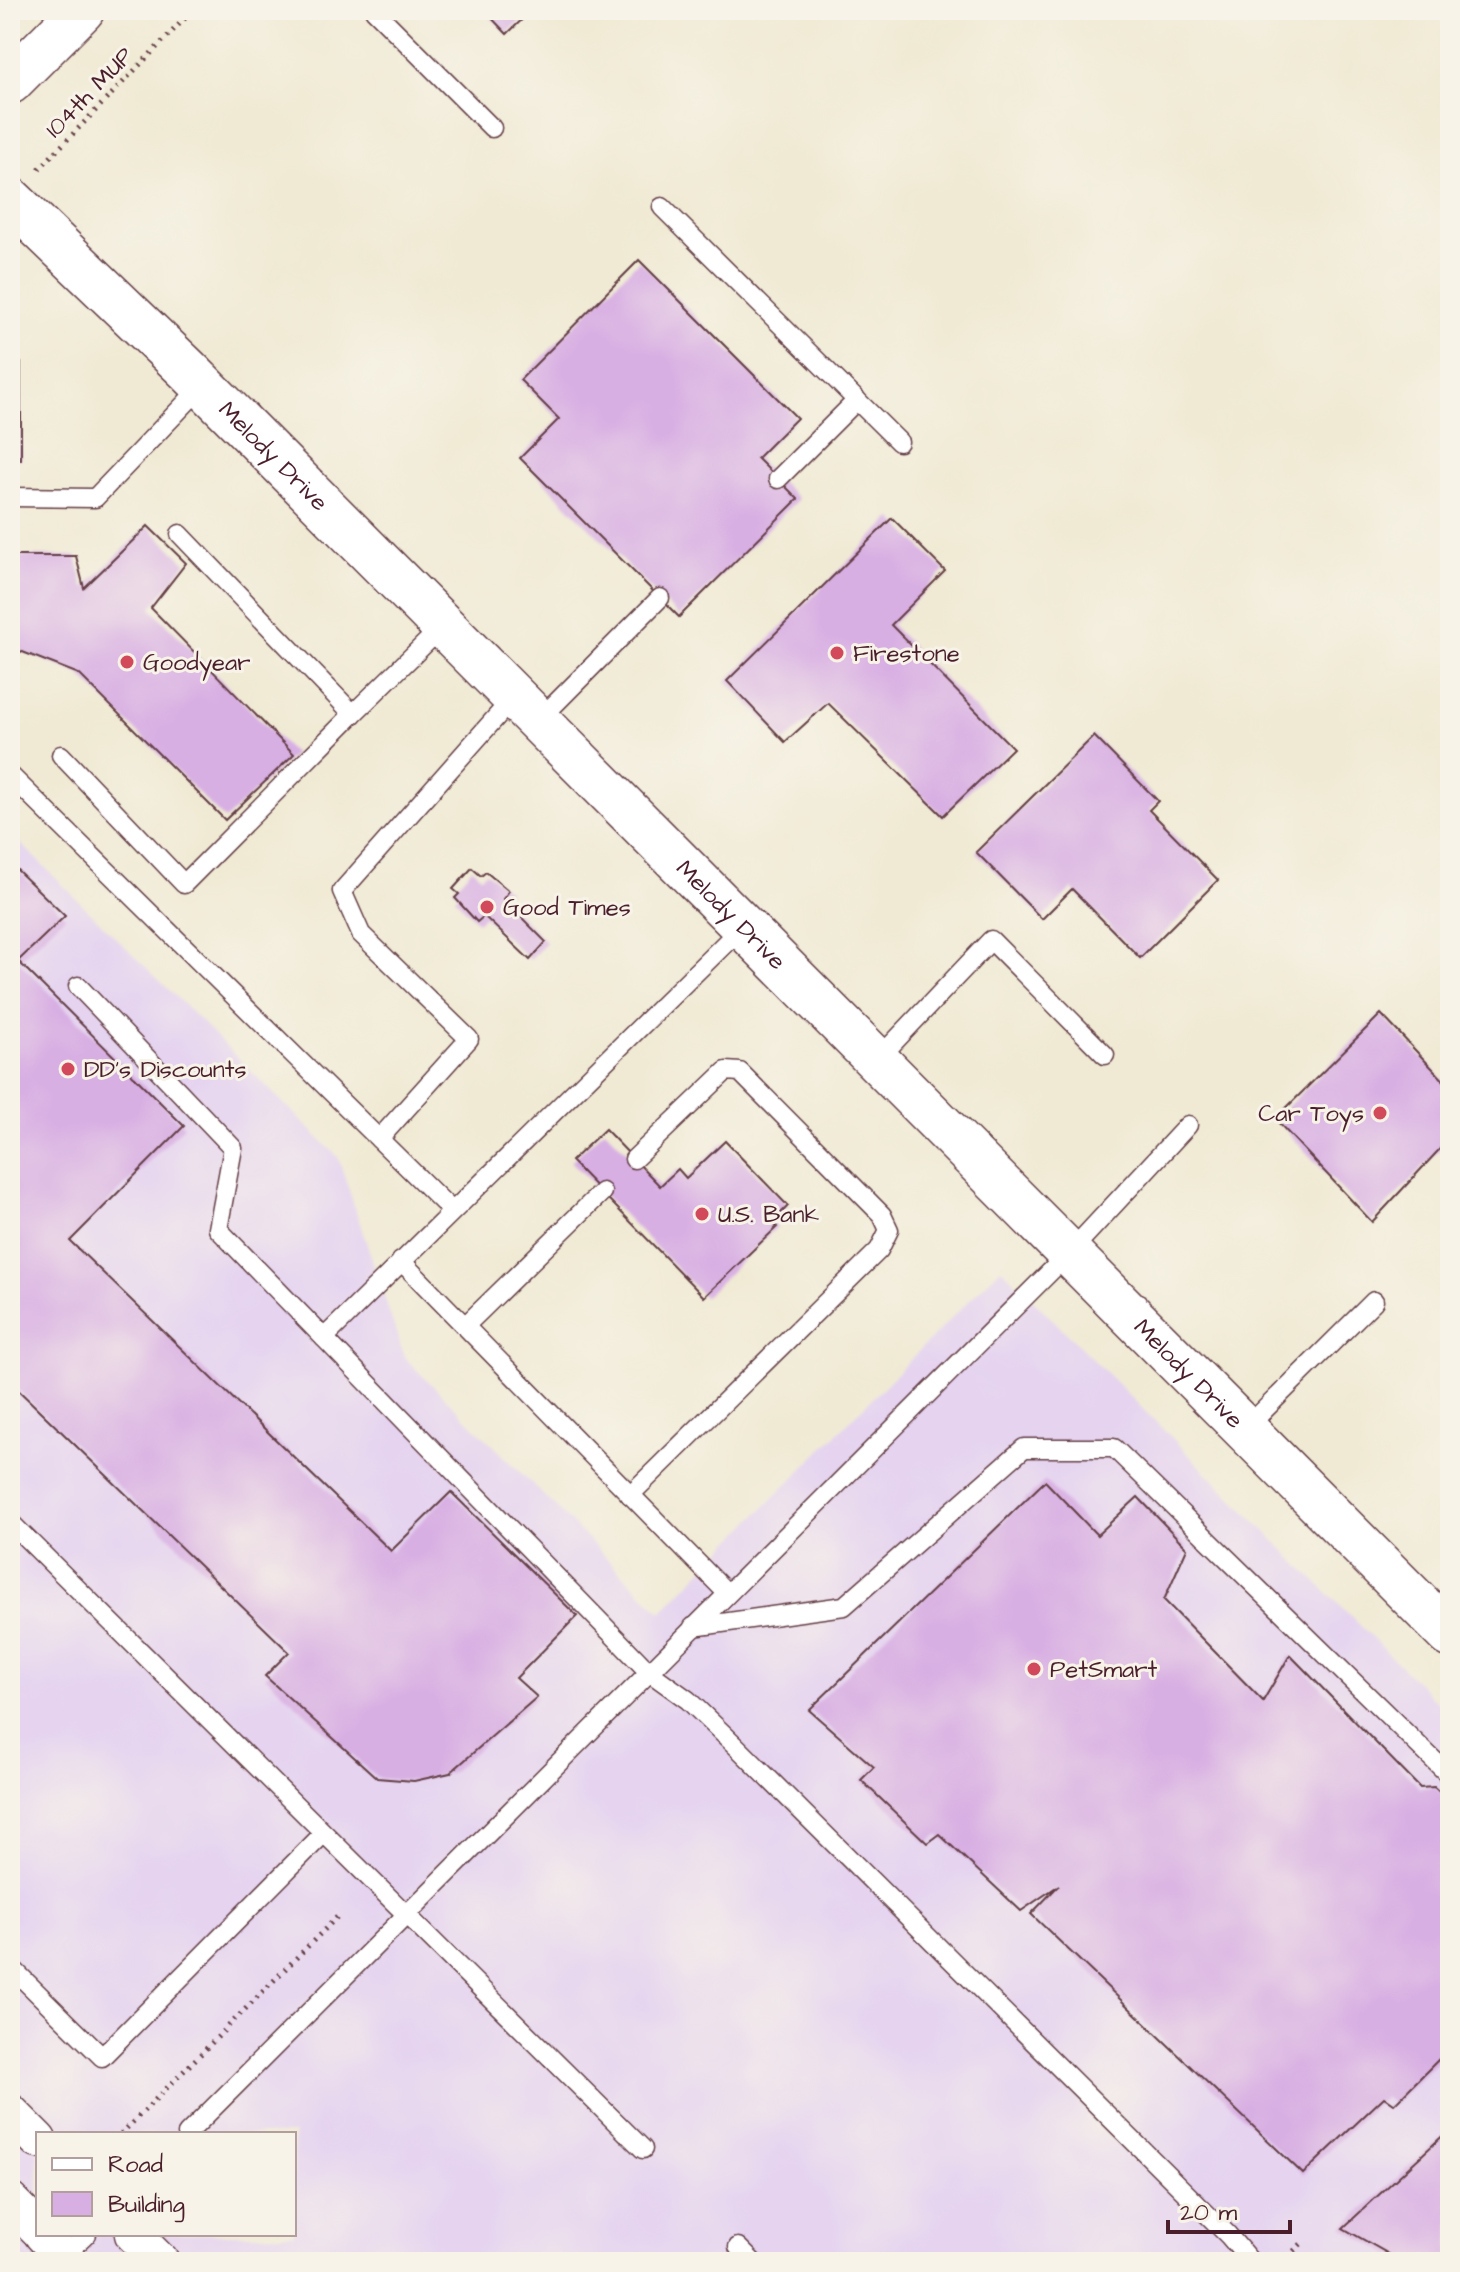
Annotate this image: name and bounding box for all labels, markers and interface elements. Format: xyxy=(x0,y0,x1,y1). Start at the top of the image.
street label: 104th MUP xyxy=(38,40,142,146)
street label: Melody Drive xyxy=(210,394,335,519)
place label: Firestone xyxy=(853,637,960,671)
marker: Firestone xyxy=(828,644,846,662)
place label: Goodyear xyxy=(143,646,251,681)
marker: Goodyear xyxy=(118,653,136,671)
street label: Melody Drive xyxy=(668,853,793,978)
place label: Good Times xyxy=(503,891,631,925)
marker: Good Times xyxy=(478,898,496,916)
place label: DD's Discounts xyxy=(84,1053,247,1087)
marker: DD's Discounts xyxy=(59,1060,77,1078)
place label: Car Toys xyxy=(1258,1097,1364,1132)
marker: Car Toys xyxy=(1371,1104,1389,1122)
place label: U.S. Bank xyxy=(718,1198,820,1232)
marker: U.S. Bank xyxy=(693,1205,711,1223)
street label: Melody Drive xyxy=(1126,1311,1251,1437)
place label: PetSmart xyxy=(1050,1653,1158,1687)
marker: PetSmart xyxy=(1025,1660,1043,1678)
legend xyxy=(36,2132,296,2236)
text: Road xyxy=(108,2148,163,2182)
scale bar xyxy=(1168,2184,1290,2234)
text: Building xyxy=(108,2188,185,2223)
text: 20 m xyxy=(1180,2196,1237,2230)

